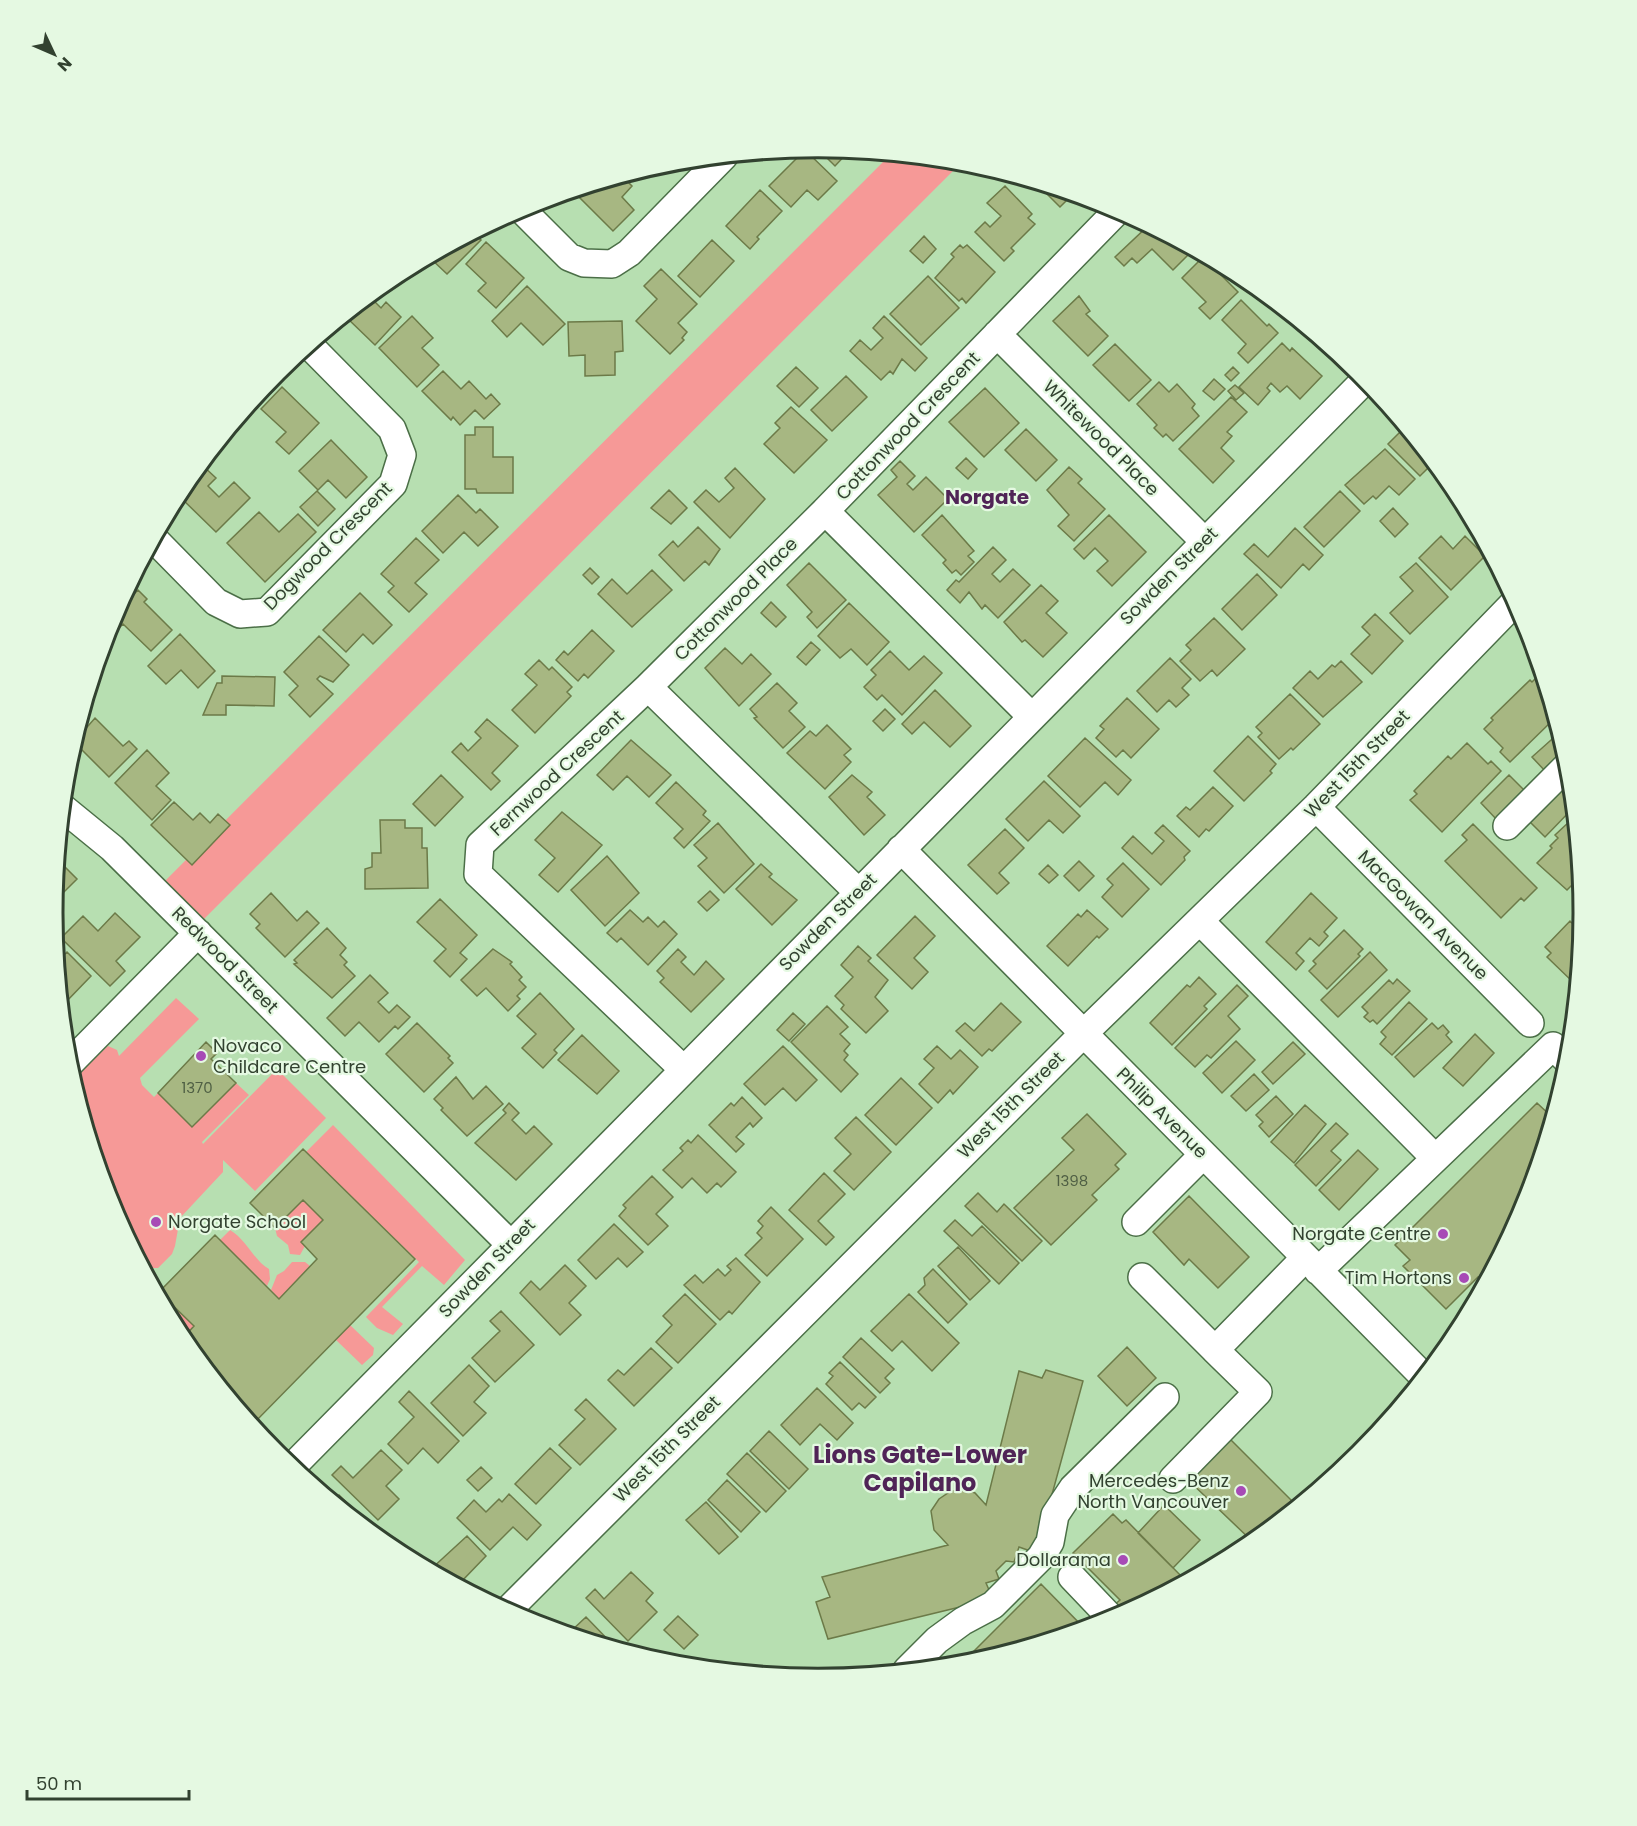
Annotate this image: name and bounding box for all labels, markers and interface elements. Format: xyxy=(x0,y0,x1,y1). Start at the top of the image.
north arrow xyxy=(24,24,84,84)
text: N xyxy=(52,52,77,76)
street label: Cottonwood Crescent xyxy=(830,346,985,505)
street label: Whitewood Place xyxy=(1038,374,1165,501)
street label: Dogwood Crescent xyxy=(258,476,397,615)
district label: Norgate xyxy=(945,483,1029,511)
street label: Sowden Street xyxy=(1114,521,1223,630)
street label: Cottonwood Place xyxy=(668,531,803,666)
street label: Fernwood Crescent xyxy=(484,704,629,841)
street label: West 15th Street xyxy=(1298,704,1415,823)
street label: MacGowan Avenue xyxy=(1353,844,1494,985)
street label: Sowden Street xyxy=(773,867,882,976)
street label: Redwood Street xyxy=(166,901,284,1019)
place label: Novaco Childcare Centre xyxy=(213,1033,366,1079)
street label: West 15th Street xyxy=(952,1046,1070,1164)
marker: Novaco Childcare Centre xyxy=(194,1049,208,1063)
street label: Philip Avenue xyxy=(1111,1061,1214,1164)
house number: 1370 xyxy=(181,1077,213,1098)
house number: 1398 xyxy=(1056,1170,1088,1191)
place label: Norgate School xyxy=(168,1209,306,1234)
street label: Sowden Street xyxy=(433,1212,541,1323)
marker: Norgate School xyxy=(149,1215,163,1229)
place label: Norgate Centre xyxy=(1292,1221,1431,1246)
marker: Norgate Centre xyxy=(1436,1227,1450,1241)
place label: Tim Hortons xyxy=(1345,1265,1452,1290)
marker: Tim Hortons xyxy=(1457,1271,1471,1285)
street label: West 15th Street xyxy=(608,1390,726,1508)
district label: Lions Gate-Lower Capilano xyxy=(813,1438,1027,1499)
place label: Mercedes-Benz North Vancouver xyxy=(1077,1468,1229,1514)
marker: Mercedes-Benz North Vancouver xyxy=(1234,1484,1248,1498)
place label: Dollarama xyxy=(1016,1547,1111,1572)
marker: Dollarama xyxy=(1116,1553,1130,1567)
scale bar xyxy=(27,1763,189,1801)
text: 50 m xyxy=(36,1771,82,1796)

